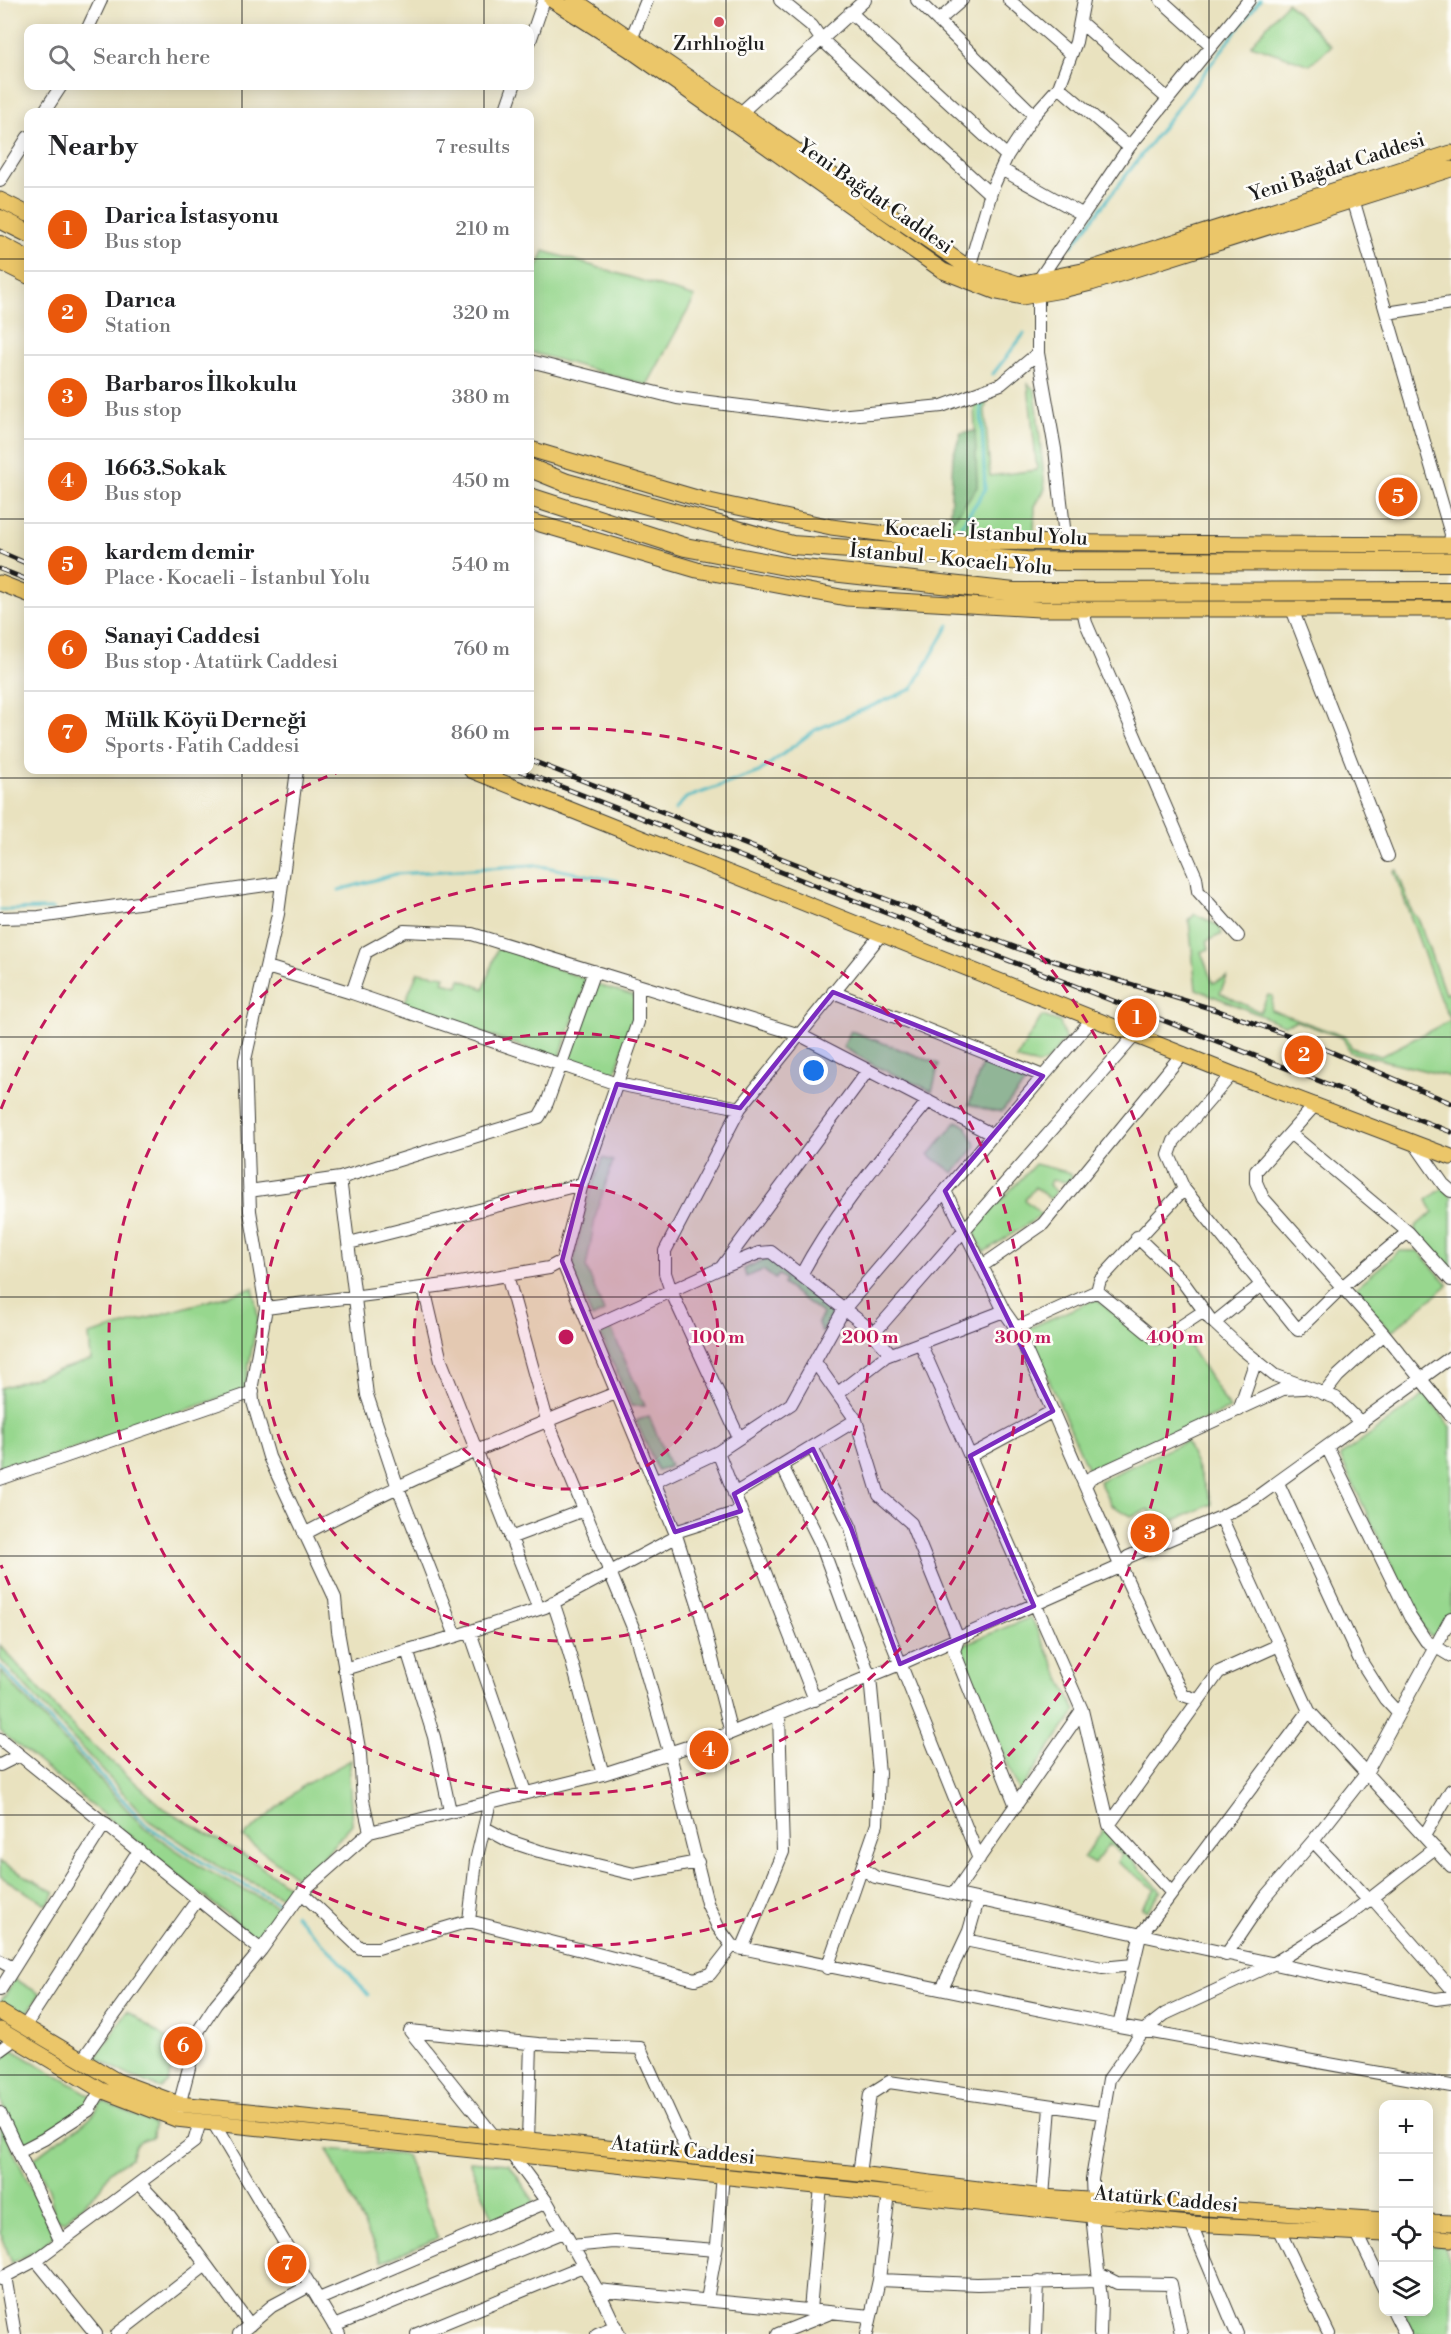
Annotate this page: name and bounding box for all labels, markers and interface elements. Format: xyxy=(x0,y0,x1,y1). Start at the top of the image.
marker: Zırhlıoğlu xyxy=(712,15,726,29)
search box xyxy=(24,24,534,90)
place label: Zırhlıoğlu xyxy=(673,32,765,57)
icon: search xyxy=(45,41,78,74)
text: Search here xyxy=(93,44,210,71)
street label: Yeni Bağdat Caddesi xyxy=(1245,128,1429,209)
text: Nearby xyxy=(48,131,138,163)
street label: Yeni Bağdat Caddesi xyxy=(792,134,958,260)
text: 7 results xyxy=(435,135,510,160)
text: Darica İstasyonu xyxy=(105,203,279,230)
text: 1 xyxy=(63,217,72,242)
text: 210 m xyxy=(455,217,510,242)
text: Bus stop xyxy=(105,230,182,255)
text: Darıca xyxy=(105,287,176,314)
text: 2 xyxy=(61,301,74,326)
text: 320 m xyxy=(453,301,510,326)
text: Station xyxy=(105,314,171,339)
text: Barbaros İlkokulu xyxy=(105,371,297,398)
text: 3 xyxy=(61,385,74,410)
text: 380 m xyxy=(452,385,510,410)
text: Bus stop xyxy=(105,398,182,423)
text: 1663.Sokak xyxy=(105,455,227,482)
text: 4 xyxy=(61,469,74,494)
text: 450 m xyxy=(452,469,510,494)
pin: 5 xyxy=(1378,474,1418,520)
text: Bus stop xyxy=(105,482,182,507)
street label: Kocaeli - İstanbul Yolu xyxy=(884,515,1089,552)
street label: İstanbul - Kocaeli Yolu xyxy=(848,538,1054,581)
text: kardem demir xyxy=(105,539,255,566)
text: 5 xyxy=(61,553,74,578)
text: 540 m xyxy=(452,553,510,578)
text: Place · Kocaeli - İstanbul Yolu xyxy=(105,566,370,591)
text: Sanayi Caddesi xyxy=(105,623,260,650)
text: 6 xyxy=(61,637,74,662)
text: 760 m xyxy=(454,637,510,662)
text: Bus stop · Atatürk Caddesi xyxy=(105,650,338,675)
text: Mülk Köyü Derneği xyxy=(105,707,307,734)
text: 7 xyxy=(62,721,73,746)
text: 860 m xyxy=(451,721,510,746)
text: Sports · Fatih Caddesi xyxy=(105,734,300,759)
pin: 1 xyxy=(1118,996,1156,1040)
pin: 2 xyxy=(1284,1032,1324,1078)
your location xyxy=(799,1056,828,1085)
text: 100 m xyxy=(691,1326,745,1349)
text: 200 m xyxy=(842,1326,899,1349)
text: 300 m xyxy=(995,1326,1052,1349)
text: 400 m xyxy=(1146,1326,1204,1349)
centre of rings xyxy=(556,1327,576,1347)
pin: 3 xyxy=(1130,1510,1170,1556)
pin: 4 xyxy=(690,1728,728,1772)
pin: 6 xyxy=(164,2024,202,2068)
map controls xyxy=(1379,2100,1433,2316)
button: + xyxy=(1379,2100,1433,2154)
street label: Atatürk Caddesi xyxy=(609,2131,757,2171)
button: − xyxy=(1379,2154,1433,2208)
street label: Atatürk Caddesi xyxy=(1092,2181,1240,2219)
button: locate xyxy=(1379,2208,1433,2262)
pin: 7 xyxy=(268,2242,306,2286)
button: layers xyxy=(1379,2262,1433,2316)

